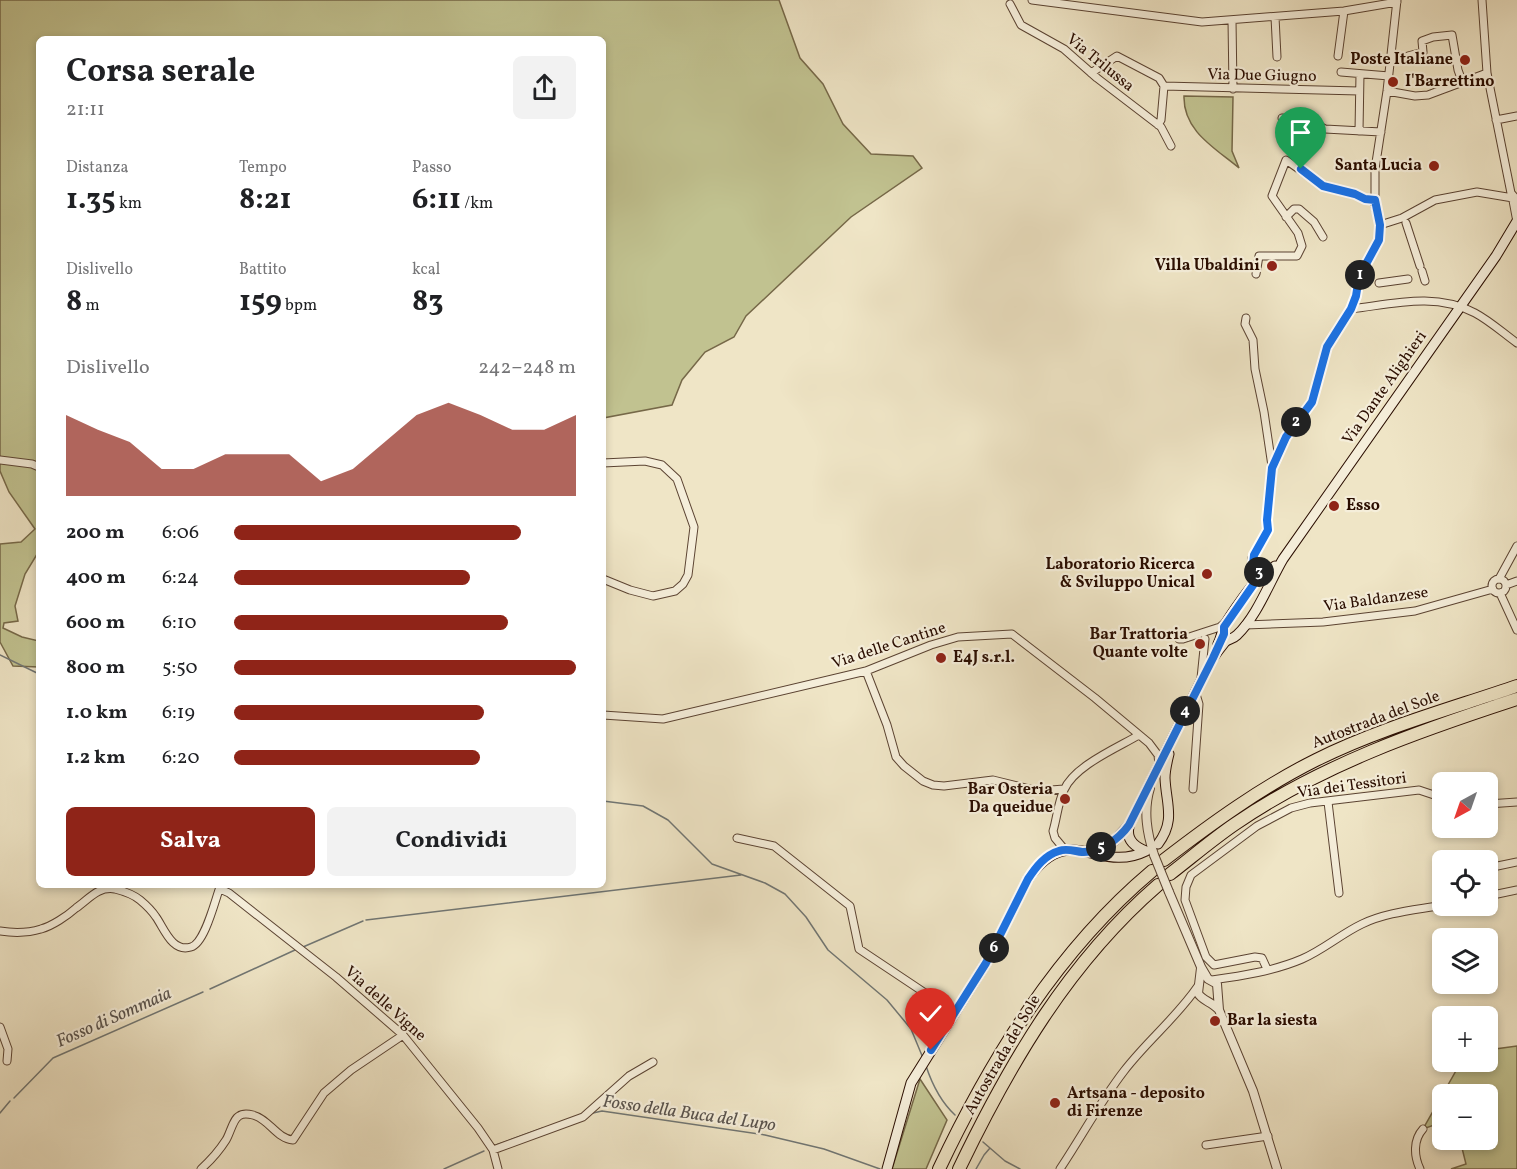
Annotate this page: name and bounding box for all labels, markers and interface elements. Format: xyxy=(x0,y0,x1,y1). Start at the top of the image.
street label: Via Trilussa xyxy=(1061,29,1139,97)
place label: Poste Italiane xyxy=(1350,49,1453,71)
text: Corsa serale xyxy=(66,50,255,96)
marker: Poste Italiane xyxy=(1458,53,1472,67)
button: share xyxy=(513,56,576,119)
street label: Via Due Giugno xyxy=(1207,64,1317,88)
place label: I'Barrettino xyxy=(1405,71,1494,93)
marker: I'Barrettino xyxy=(1386,75,1400,89)
text: 21:11 xyxy=(66,96,105,124)
pin xyxy=(1275,107,1326,169)
icon: arrive xyxy=(1284,116,1317,149)
place label: Santa Lucia xyxy=(1335,155,1422,177)
text: Distanza xyxy=(66,157,128,179)
text: Tempo xyxy=(239,157,287,179)
text: Passo xyxy=(412,157,451,179)
marker: Santa Lucia xyxy=(1427,159,1441,173)
text: 1.35 xyxy=(66,179,116,221)
text: 8:21 xyxy=(239,179,292,221)
text: 6:11 xyxy=(412,179,461,221)
text: km xyxy=(116,193,142,215)
text: /km xyxy=(461,193,493,215)
place label: Villa Ubaldini xyxy=(1155,255,1260,277)
text: Dislivello xyxy=(66,259,133,281)
text: Battito xyxy=(239,259,287,281)
text: kcal xyxy=(412,259,440,281)
marker: Villa Ubaldini xyxy=(1265,259,1279,273)
pin: 1 xyxy=(1345,260,1375,290)
text: 1 xyxy=(1357,264,1363,286)
text: 8 xyxy=(66,281,82,323)
text: 159 xyxy=(239,281,282,323)
text: 83 xyxy=(412,281,444,323)
text: m xyxy=(82,295,100,317)
text: bpm xyxy=(282,295,317,317)
street label: Via Dante Alighieri xyxy=(1338,327,1433,449)
text: Dislivello xyxy=(66,354,150,382)
text: 242–248 m xyxy=(478,354,576,382)
pin: 2 xyxy=(1281,407,1311,437)
text: 2 xyxy=(1292,411,1300,433)
place label: Esso xyxy=(1346,495,1380,517)
marker: Esso xyxy=(1327,499,1341,513)
text: 200 m xyxy=(66,519,124,547)
text: 6:06 xyxy=(162,519,199,547)
place label: Laboratorio Ricerca & Sviluppo Unical xyxy=(1045,554,1196,594)
pin: 3 xyxy=(1244,557,1274,587)
text: 3 xyxy=(1255,561,1263,583)
text: 400 m xyxy=(66,564,126,592)
text: 6:24 xyxy=(162,564,199,592)
marker: Laboratorio Ricerca & Sviluppo Unical xyxy=(1200,567,1214,581)
street label: Via Baldanzese xyxy=(1322,582,1430,618)
text: 600 m xyxy=(66,609,125,637)
text: 6:10 xyxy=(162,609,197,637)
street label: Via delle Cantine xyxy=(829,617,949,675)
place label: Bar Trattoria Quante volte xyxy=(1089,624,1188,664)
marker: Bar Trattoria Quante volte xyxy=(1193,637,1207,651)
place label: E4J s.r.l. xyxy=(953,647,1015,669)
marker: E4J s.r.l. xyxy=(934,651,948,665)
text: 800 m xyxy=(66,654,125,682)
text: 5:50 xyxy=(162,654,198,682)
street label: Autostrada del Sole xyxy=(1309,685,1443,755)
pin: 4 xyxy=(1170,696,1200,726)
text: 1.0 km xyxy=(66,699,128,727)
text: 6:19 xyxy=(162,699,195,727)
text: 4 xyxy=(1180,700,1190,722)
text: 1.2 km xyxy=(66,744,126,772)
text: 6:20 xyxy=(162,744,199,772)
street label: Via dei Tessitori xyxy=(1296,767,1408,805)
north arrow xyxy=(1432,772,1498,838)
map controls xyxy=(1432,772,1498,1150)
place label: Bar Osteria Da queidue xyxy=(967,779,1053,819)
marker: Bar Osteria Da queidue xyxy=(1058,792,1072,806)
button: Salva xyxy=(66,807,315,876)
button: Condividi xyxy=(327,807,576,876)
pin: 5 xyxy=(1086,832,1116,862)
text: 5 xyxy=(1097,836,1105,858)
button: locate xyxy=(1432,850,1498,916)
button: layers xyxy=(1432,928,1498,994)
pin: 6 xyxy=(979,933,1009,963)
text: 6 xyxy=(990,937,998,959)
street label: Via delle Vigne xyxy=(339,961,431,1047)
water label: Fosso di Sommaia xyxy=(52,981,176,1055)
pin xyxy=(905,988,956,1050)
street label: Autostrada del Sole xyxy=(960,991,1046,1119)
icon: check xyxy=(914,997,947,1030)
button: + xyxy=(1432,1006,1498,1072)
place label: Bar la siesta xyxy=(1227,1010,1318,1032)
marker: Bar la siesta xyxy=(1208,1014,1222,1028)
place label: Artsana - deposito di Firenze xyxy=(1067,1083,1205,1123)
button: − xyxy=(1432,1084,1498,1150)
water label: Fosso della Buca del Lupo xyxy=(601,1089,777,1139)
marker: Artsana - deposito di Firenze xyxy=(1048,1096,1062,1110)

